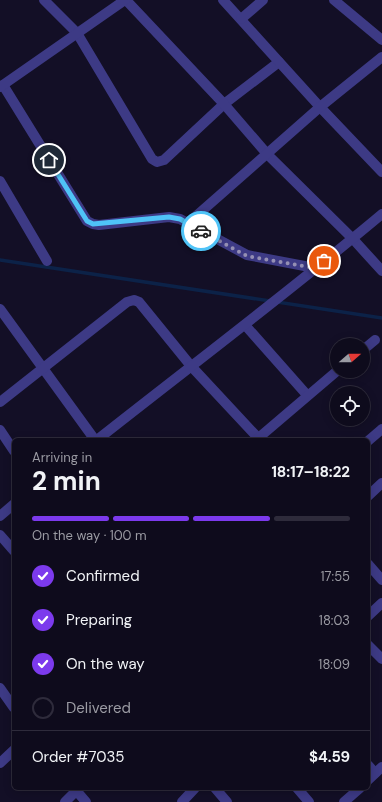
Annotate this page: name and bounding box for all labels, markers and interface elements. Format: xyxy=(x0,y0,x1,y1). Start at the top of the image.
pin xyxy=(32,143,66,177)
icon: home xyxy=(38,149,60,171)
courier xyxy=(181,211,221,251)
icon: car xyxy=(190,220,212,242)
pin xyxy=(307,244,341,278)
icon: bag xyxy=(313,250,335,272)
north arrow xyxy=(330,338,370,378)
map controls xyxy=(330,338,370,426)
button: locate xyxy=(330,386,370,426)
text: Arriving in xyxy=(32,449,92,466)
text: 18:17–18:22 xyxy=(271,462,350,482)
text: 2 min xyxy=(32,464,101,498)
text: On the way · 100 m xyxy=(32,527,147,544)
icon: check xyxy=(32,565,54,587)
text: Confirmed xyxy=(66,566,140,586)
text: 17:55 xyxy=(321,568,350,585)
icon: check xyxy=(32,609,54,631)
text: Preparing xyxy=(66,610,132,630)
text: 18:03 xyxy=(319,612,350,629)
icon: check xyxy=(32,653,54,675)
text: On the way xyxy=(66,654,145,674)
text: 18:09 xyxy=(318,656,350,673)
text: Delivered xyxy=(66,698,131,718)
text: Order #7035 xyxy=(32,747,124,767)
text: $4.59 xyxy=(309,747,350,767)

